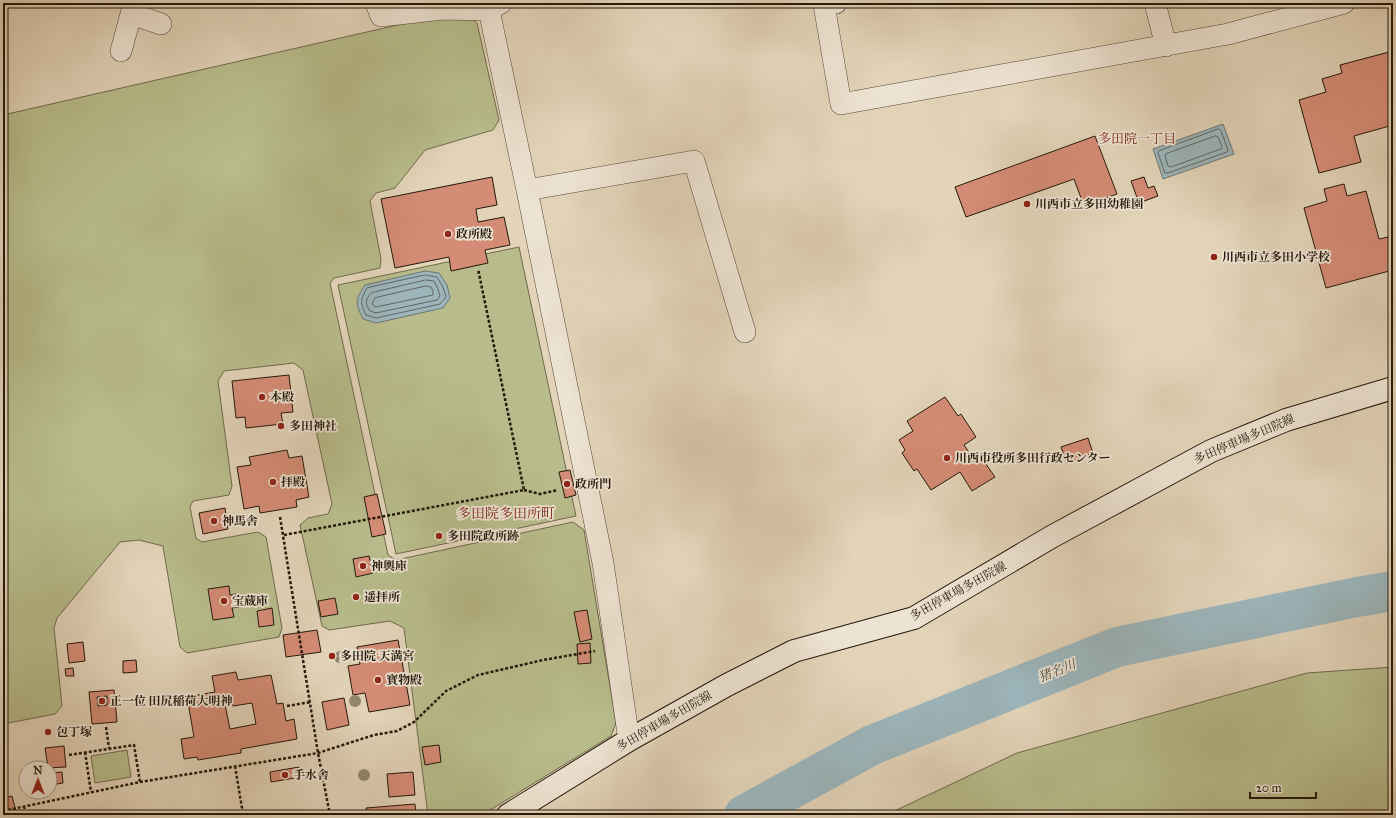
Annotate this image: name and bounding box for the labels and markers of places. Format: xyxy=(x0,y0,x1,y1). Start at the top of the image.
place label: 川西市立多田幼稚園 xyxy=(1035,197,1143,211)
marker: 川西市立多田幼稚園 xyxy=(1022,199,1032,209)
place label: 政所殿 xyxy=(456,227,492,241)
marker: 政所殿 xyxy=(443,229,453,239)
place label: 川西市立多田小学校 xyxy=(1222,250,1330,264)
marker: 川西市立多田小学校 xyxy=(1209,252,1219,262)
place label: 本殿 xyxy=(270,390,294,404)
marker: 本殿 xyxy=(257,392,267,402)
place label: 多田神社 xyxy=(289,419,337,433)
marker: 多田神社 xyxy=(276,421,286,431)
place label: 川西市役所多田行政センター xyxy=(955,451,1111,465)
marker: 川西市役所多田行政センター xyxy=(942,453,952,463)
place label: 拝殿 xyxy=(281,475,305,489)
marker: 拝殿 xyxy=(268,477,278,487)
place label: 政所門 xyxy=(575,477,611,491)
marker: 政所門 xyxy=(562,479,572,489)
place label: 神馬舎 xyxy=(222,514,258,528)
marker: 神馬舎 xyxy=(209,516,219,526)
place label: 多田院政所跡 xyxy=(447,529,519,543)
marker: 多田院政所跡 xyxy=(434,531,444,541)
place label: 神輿庫 xyxy=(371,559,407,573)
marker: 神輿庫 xyxy=(358,561,368,571)
place label: 遥拝所 xyxy=(364,590,400,604)
marker: 遥拝所 xyxy=(351,592,361,602)
place label: 宝蔵庫 xyxy=(232,594,268,608)
marker: 宝蔵庫 xyxy=(219,596,229,606)
place label: 多田院 天満宮 xyxy=(340,649,415,663)
marker: 多田院 天満宮 xyxy=(327,651,337,661)
place label: 寳物殿 xyxy=(386,673,422,687)
marker: 寳物殿 xyxy=(373,675,383,685)
place label: 正一位 田尻稲荷大明神 xyxy=(110,694,233,708)
marker: 正一位 田尻稲荷大明神 xyxy=(97,696,107,706)
place label: 包丁塚 xyxy=(56,725,92,739)
marker: 包丁塚 xyxy=(43,727,53,737)
place label: 手水舎 xyxy=(293,768,329,782)
marker: 手水舎 xyxy=(280,770,290,780)

